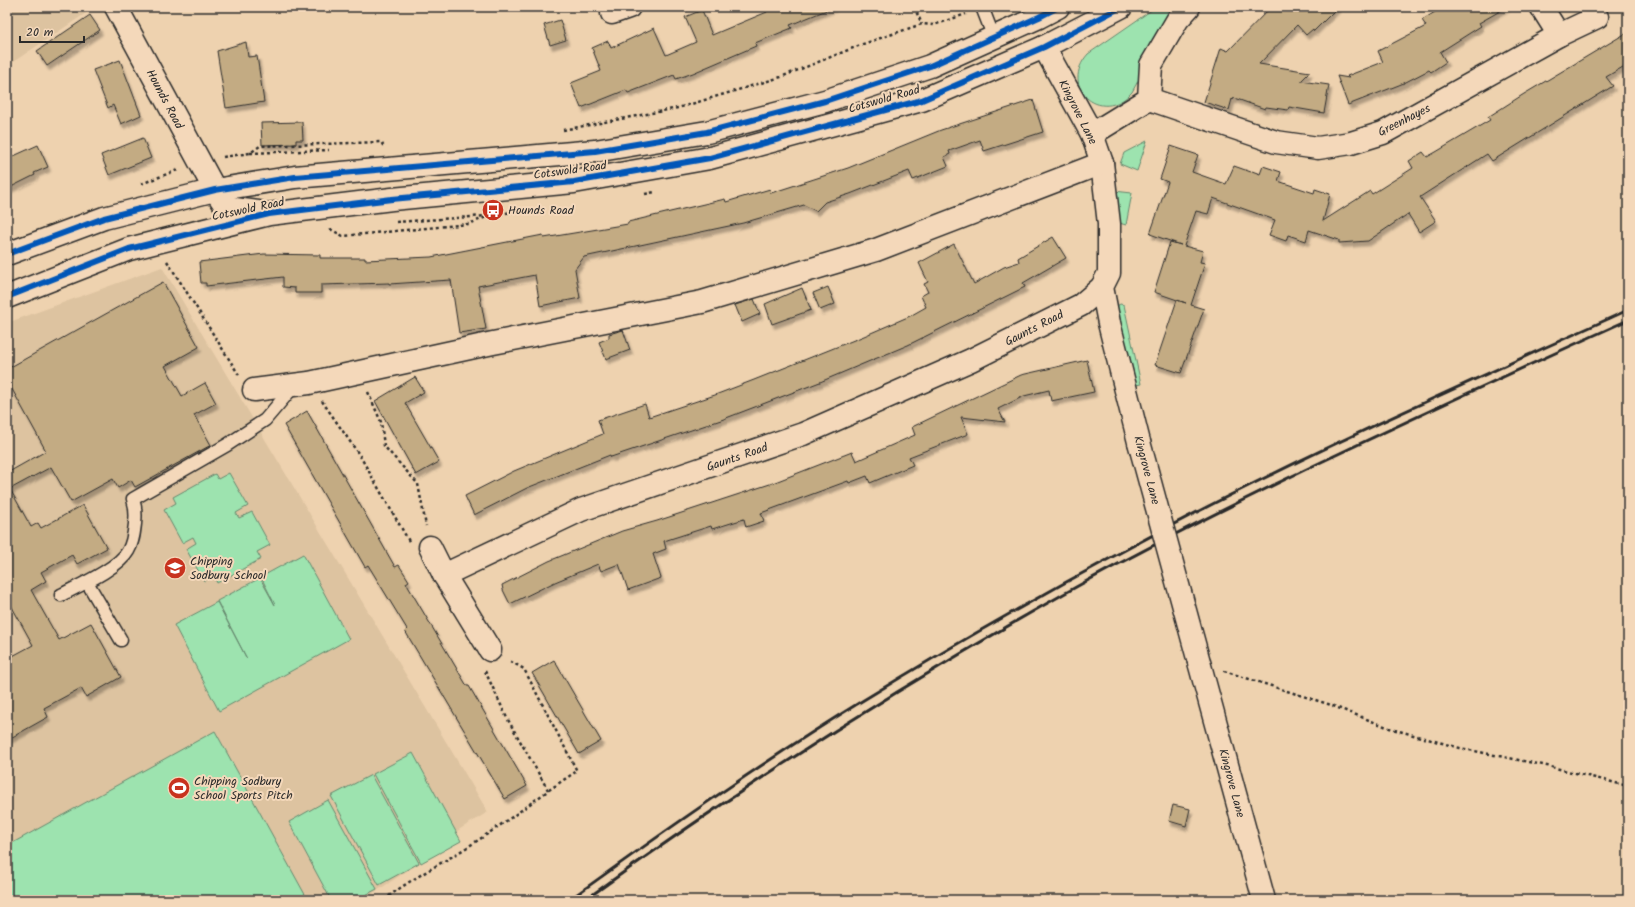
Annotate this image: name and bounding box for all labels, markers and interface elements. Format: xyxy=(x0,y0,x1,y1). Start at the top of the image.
scale bar xyxy=(20,18,84,44)
text: 20 m xyxy=(26,23,54,42)
street label: Hounds Road xyxy=(141,66,189,134)
street label: Kingrove Lane xyxy=(1053,76,1102,149)
street label: Cotswold Road xyxy=(846,80,923,119)
street label: Greenhayes xyxy=(1375,99,1434,142)
street label: Cotswold Road xyxy=(532,156,609,185)
street label: Cotswold Road xyxy=(210,192,287,226)
bus stop icon: Hounds Road xyxy=(480,197,506,223)
place label: Hounds Road xyxy=(508,201,575,220)
street label: Gaunts Road xyxy=(1002,305,1068,351)
street label: Kingrove Lane xyxy=(1128,434,1165,507)
street label: Gaunts Road xyxy=(704,438,771,477)
place label: Chipping Sodbury School xyxy=(190,552,266,585)
school or university icon: Chipping Sodbury School xyxy=(162,555,188,581)
street label: Kingrove Lane xyxy=(1213,747,1250,820)
place label: Chipping Sodbury School Sports Pitch xyxy=(194,772,293,805)
sports icon: Chipping Sodbury School Sports Pitch xyxy=(166,775,192,801)

